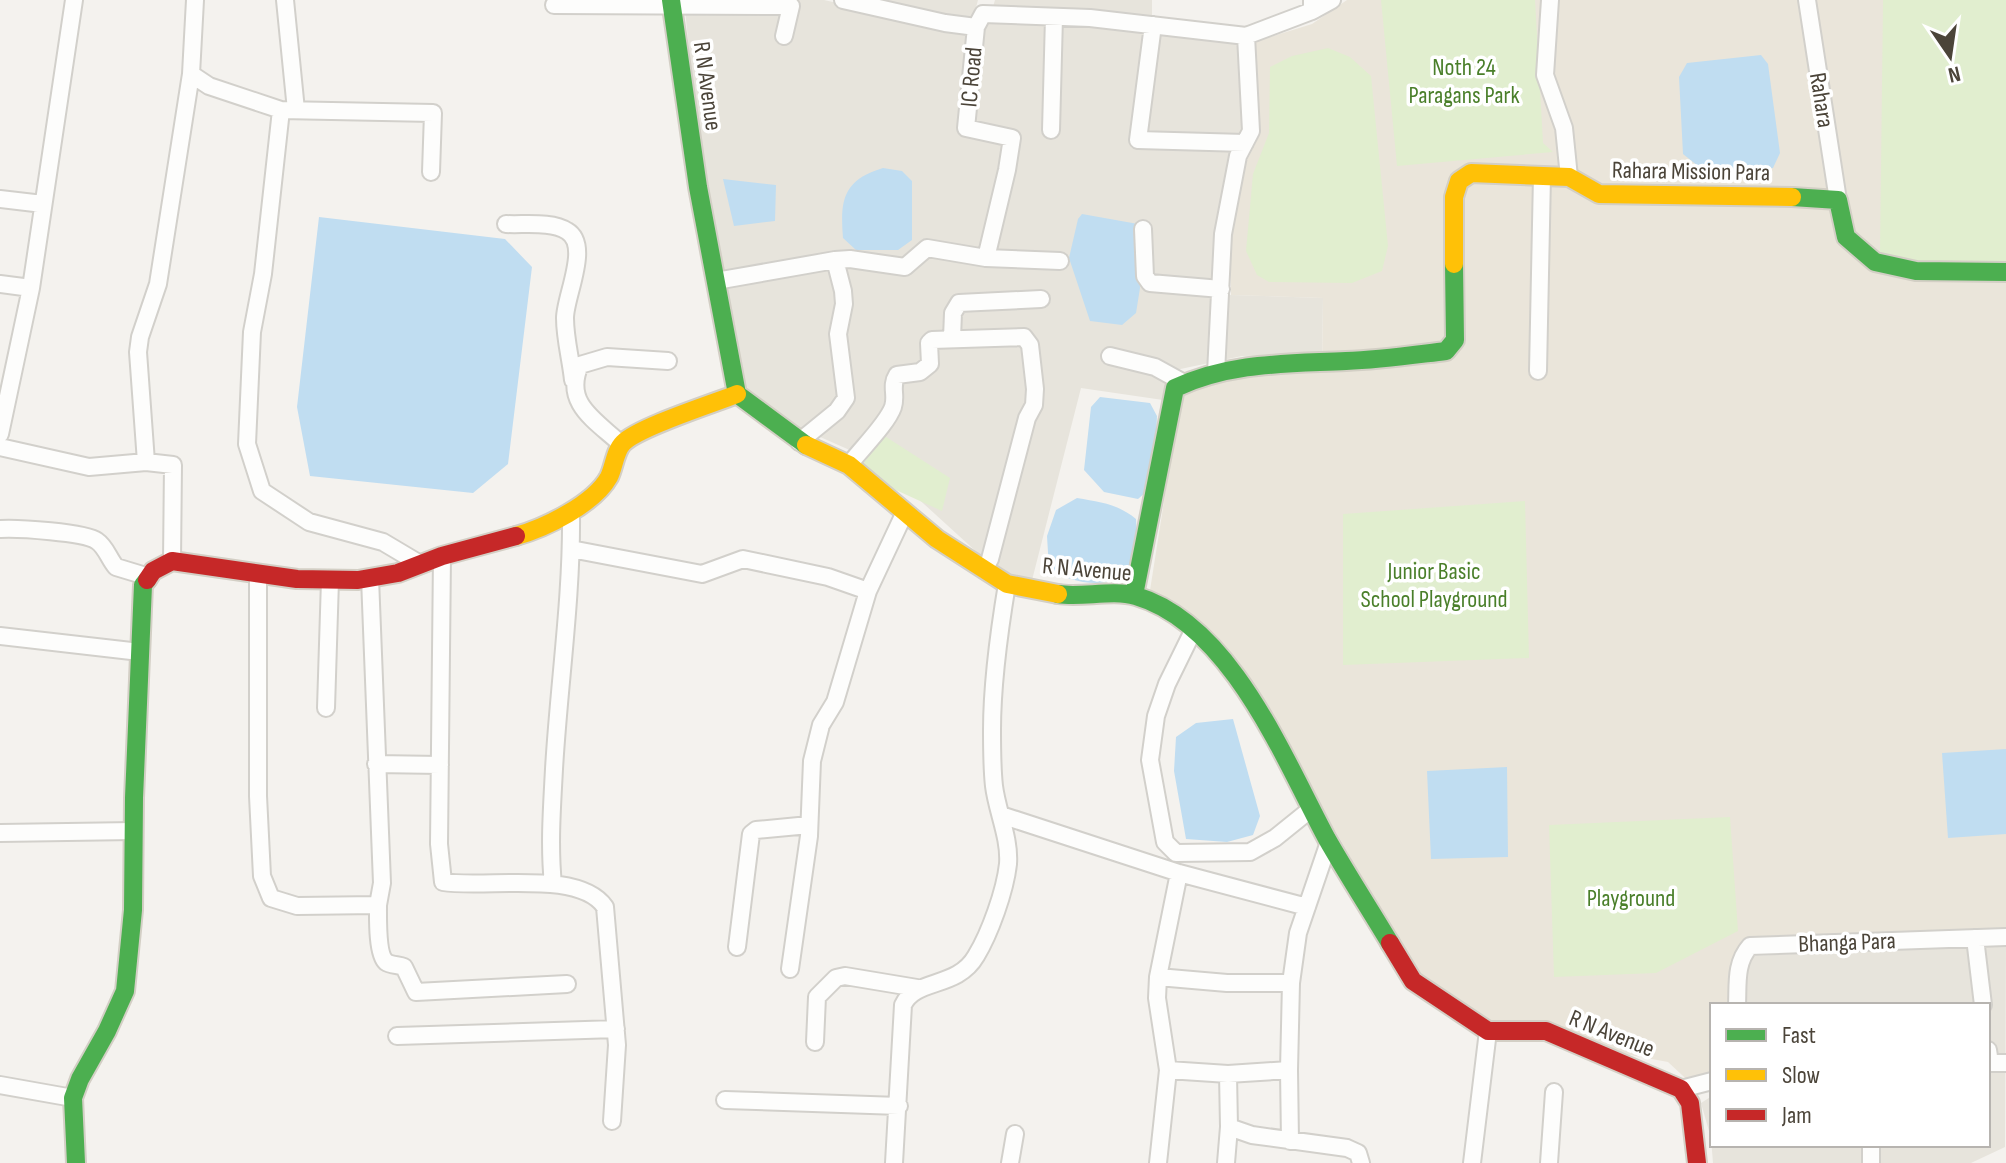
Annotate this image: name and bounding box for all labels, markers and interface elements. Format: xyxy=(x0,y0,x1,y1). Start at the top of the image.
north arrow xyxy=(1910,16,1990,96)
street label: R N Avenue xyxy=(687,40,728,132)
street label: IC Road xyxy=(954,46,989,108)
park label: Noth 24 Paragans Park xyxy=(1408,53,1520,110)
text: N xyxy=(1945,60,1963,89)
street label: Rahara xyxy=(1803,71,1840,130)
street label: Rahara Mission Para xyxy=(1612,156,1770,187)
street label: R N Avenue xyxy=(1041,551,1133,588)
park label: Junior Basic School Playground xyxy=(1360,557,1508,614)
park label: Playground xyxy=(1587,884,1675,913)
street label: Bhanga Para xyxy=(1798,926,1896,959)
street label: R N Avenue xyxy=(1565,1003,1659,1064)
legend xyxy=(1710,1003,1990,1147)
text: Fast xyxy=(1782,1021,1816,1050)
text: Slow xyxy=(1782,1061,1820,1090)
text: Jam xyxy=(1781,1101,1812,1130)

